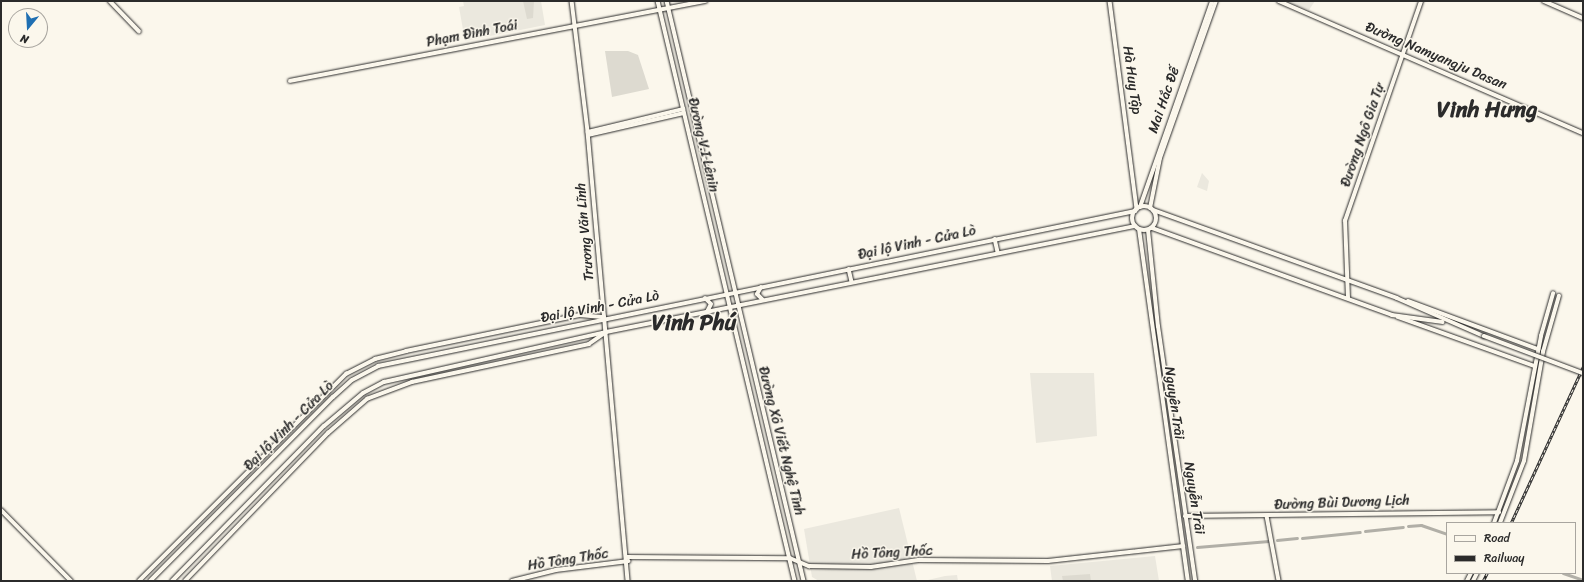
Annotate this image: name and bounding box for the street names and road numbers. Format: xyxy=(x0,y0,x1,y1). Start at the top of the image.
street label: Phạm Đình Toái xyxy=(425,17,519,51)
street label: Đường Namyangju Dasan xyxy=(1363,19,1509,93)
street label: Hà Huy Tập xyxy=(1119,44,1145,116)
street label: Mai Hắc Đế xyxy=(1145,65,1183,135)
street label: Đường Ngô Gia Tự xyxy=(1337,80,1389,190)
street label: Đường V.I Lênin xyxy=(684,96,722,194)
street label: Trương Văn Lĩnh xyxy=(572,182,598,282)
street label: Đại lộ Vinh - Cửa Lò xyxy=(856,222,978,264)
street label: Đại lộ Vinh - Cửa Lò xyxy=(539,287,661,327)
street label: Đường Xô Viết Nghệ Tĩnh xyxy=(754,365,808,517)
street label: Nguyên Trãi xyxy=(1161,366,1187,440)
street label: Đại lộ Vinh - Cửa Lò xyxy=(241,378,337,474)
street label: Nguyễn Trãi xyxy=(1180,461,1208,535)
street label: Đường Bùi Dương Lịch xyxy=(1274,492,1410,514)
street label: Hồ Tông Thốc xyxy=(851,542,933,564)
street label: Hồ Tông Thốc xyxy=(526,545,610,575)

